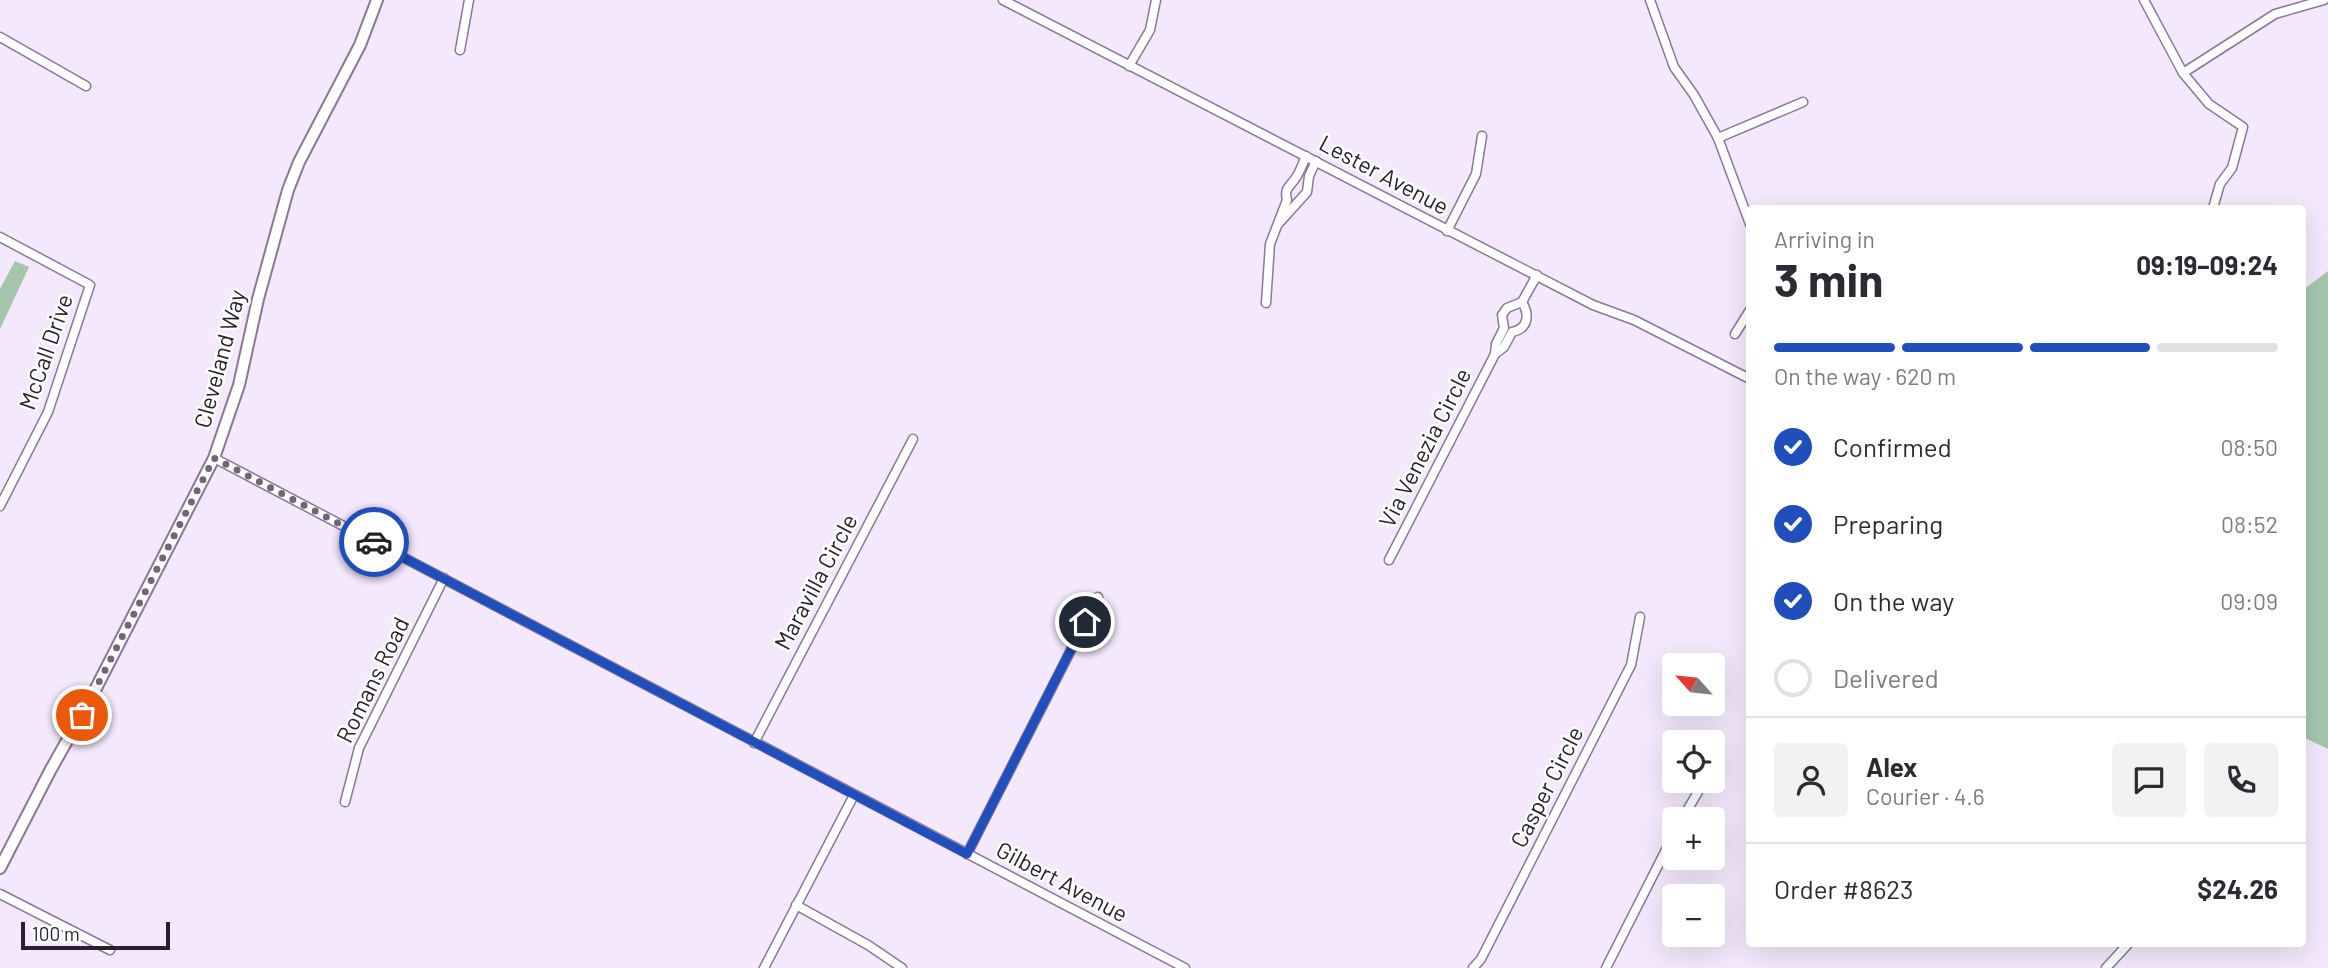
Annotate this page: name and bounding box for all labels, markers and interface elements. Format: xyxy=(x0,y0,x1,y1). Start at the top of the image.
street label: Lester Avenue xyxy=(1315,128,1454,220)
text: Arriving in xyxy=(1774,225,1875,253)
text: 09:19–09:24 xyxy=(2136,249,2278,280)
text: 3 min xyxy=(1774,251,1883,306)
street label: Cleveland Way xyxy=(187,286,251,431)
street label: McCall Drive xyxy=(12,290,78,413)
text: On the way · 620 m xyxy=(1774,362,1956,390)
street label: Via Venezia Circle xyxy=(1372,363,1476,532)
icon: check xyxy=(1774,428,1812,466)
text: Confirmed xyxy=(1833,431,1952,462)
text: 08:50 xyxy=(2220,433,2278,461)
icon: check xyxy=(1774,505,1812,543)
courier xyxy=(339,507,409,577)
text: Preparing xyxy=(1833,508,1943,539)
street label: Maravilla Circle xyxy=(768,509,863,654)
text: 08:52 xyxy=(2221,510,2278,538)
icon: car xyxy=(355,523,393,561)
icon: check xyxy=(1774,582,1812,620)
text: On the way xyxy=(1833,585,1954,616)
text: 09:09 xyxy=(2220,587,2278,615)
pin xyxy=(1055,592,1115,652)
icon: home xyxy=(1066,603,1104,641)
street label: Romans Road xyxy=(330,612,415,747)
north arrow xyxy=(1662,653,1726,716)
map controls xyxy=(1662,653,1725,947)
text: Delivered xyxy=(1833,662,1939,693)
pin xyxy=(52,685,112,745)
icon: bag xyxy=(63,696,101,734)
street label: Casper Circle xyxy=(1504,721,1589,852)
button: locate xyxy=(1662,730,1725,793)
button: person xyxy=(1774,743,1848,817)
button: chat xyxy=(2112,743,2186,817)
button: phone xyxy=(2204,743,2278,817)
text: Alex xyxy=(1866,751,1917,782)
text: Courier · 4.6 xyxy=(1866,782,1985,810)
button: + xyxy=(1662,807,1725,870)
street label: Gilbert Avenue xyxy=(992,835,1133,927)
text: Order #8623 xyxy=(1774,873,1913,904)
text: $24.26 xyxy=(2197,873,2278,904)
button: − xyxy=(1662,884,1725,947)
scale bar xyxy=(21,919,170,951)
text: 100 m xyxy=(32,922,80,945)

